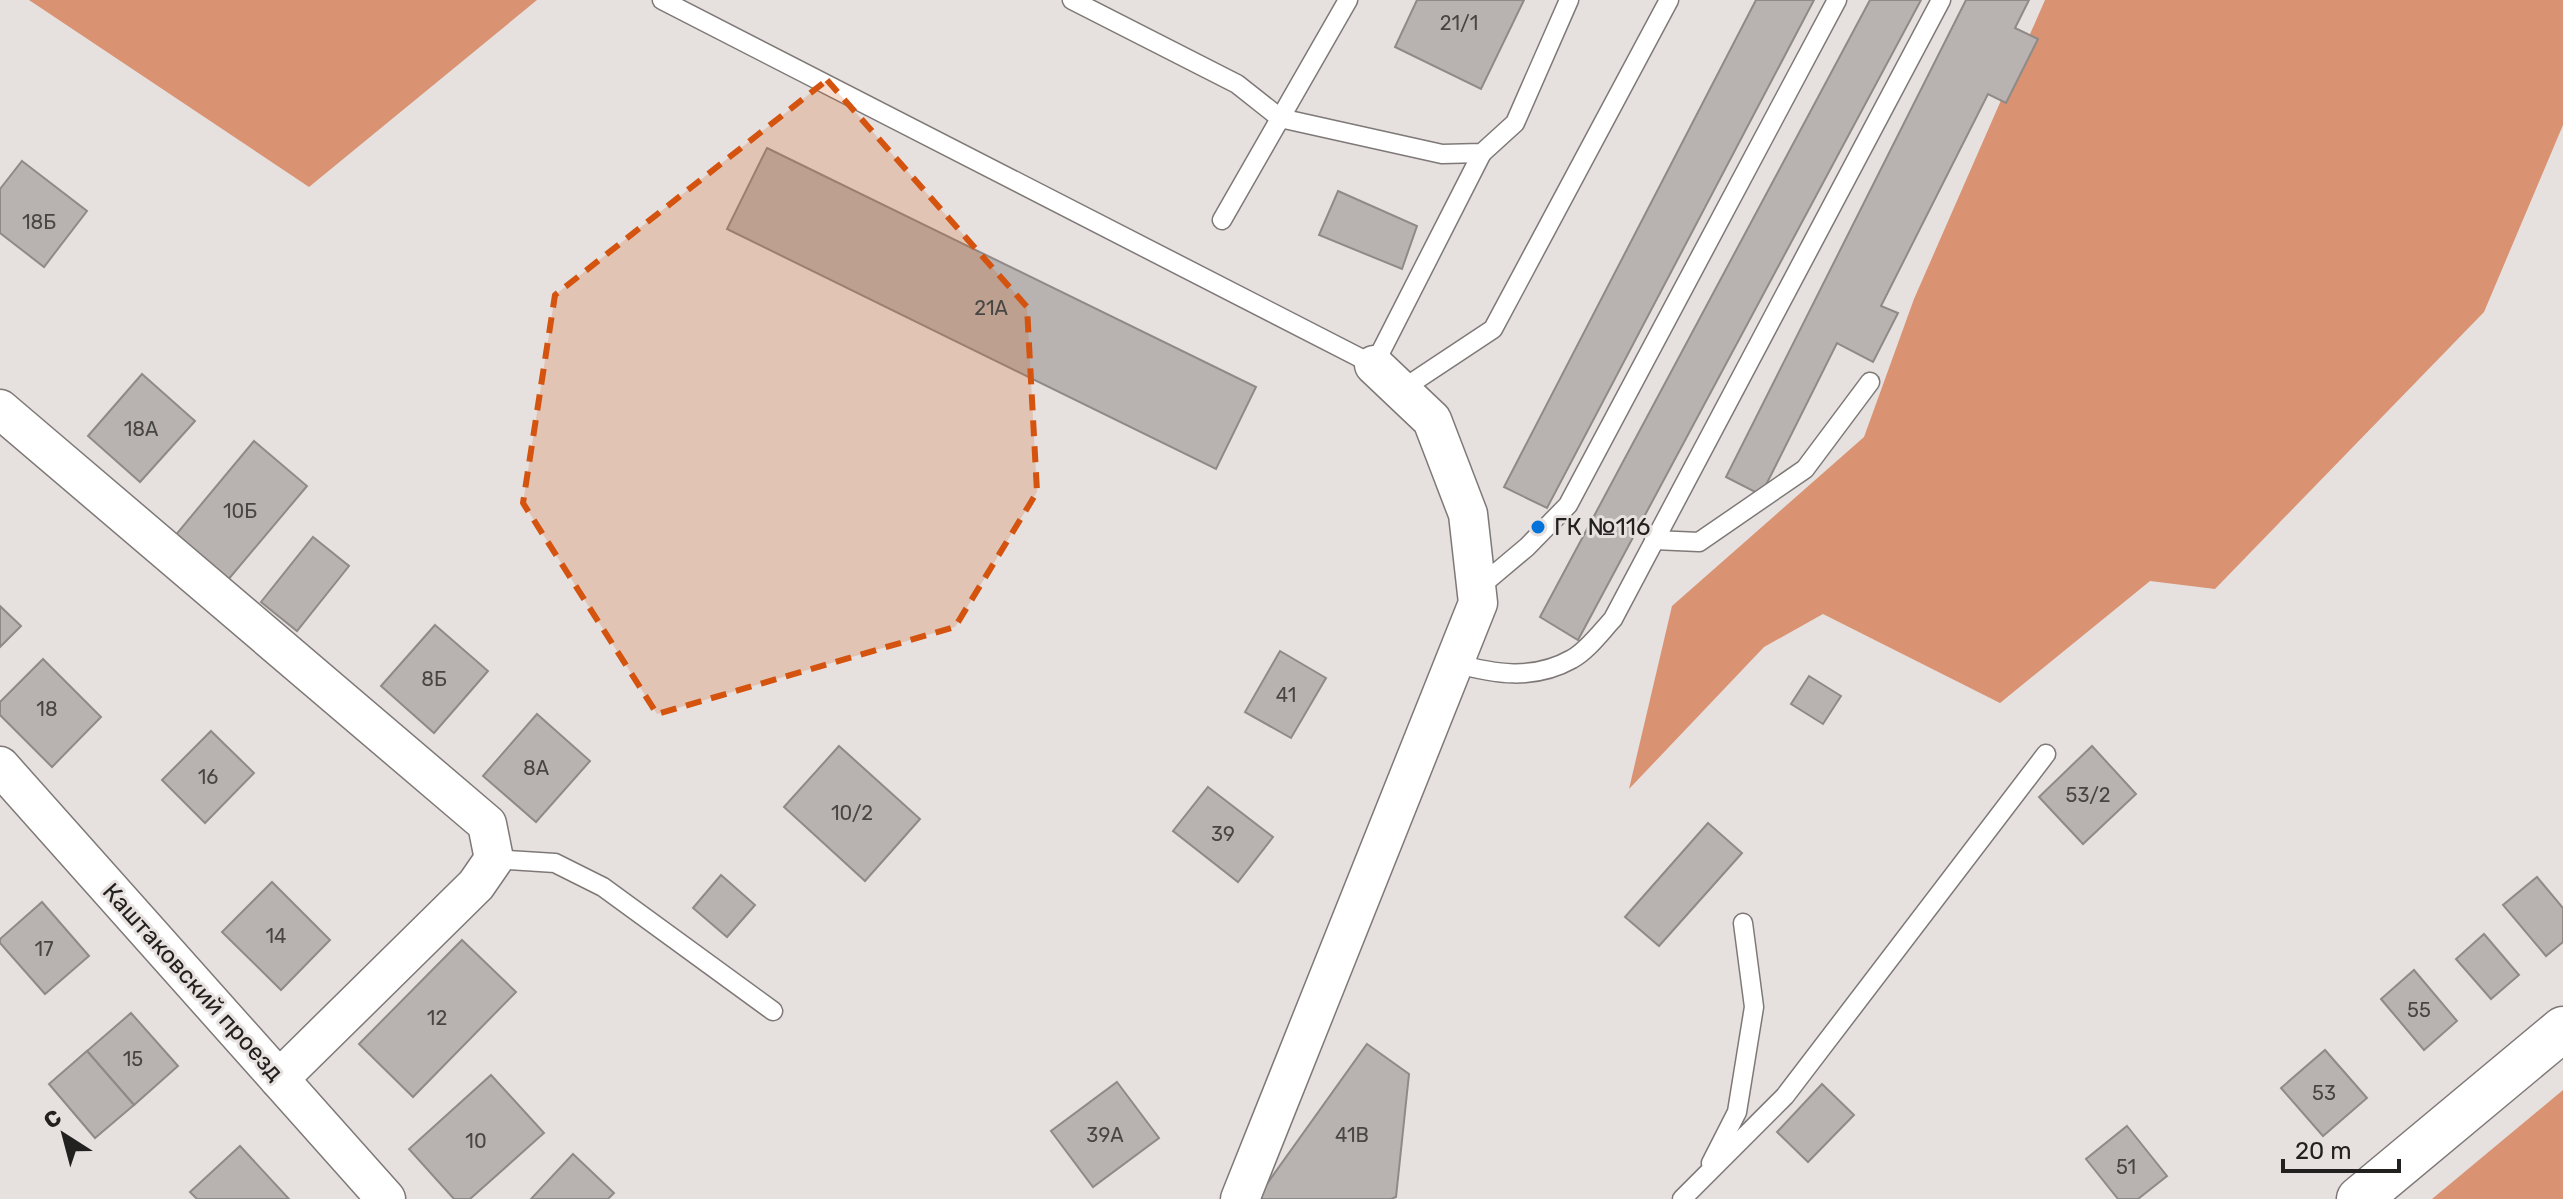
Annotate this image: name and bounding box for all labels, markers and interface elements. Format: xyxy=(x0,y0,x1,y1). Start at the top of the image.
house number: 21/1 xyxy=(1440,11,1478,35)
house number: 18Б xyxy=(22,210,56,234)
house number: 21А xyxy=(974,296,1008,320)
house number: 18А xyxy=(124,417,158,441)
house number: 10Б xyxy=(223,499,257,523)
place label: ГК №116 xyxy=(1554,513,1651,541)
marker: ГК №116 xyxy=(1529,518,1547,536)
house number: 8Б xyxy=(421,667,447,691)
house number: 41 xyxy=(1276,683,1296,707)
house number: 18 xyxy=(36,697,58,721)
house number: 8А xyxy=(523,756,549,780)
house number: 16 xyxy=(198,765,218,789)
house number: 53/2 xyxy=(2066,783,2110,807)
house number: 10/2 xyxy=(831,801,873,825)
house number: 39 xyxy=(1211,822,1235,846)
street label: Каштаковский проезд xyxy=(97,877,289,1087)
house number: 14 xyxy=(266,924,286,948)
house number: 17 xyxy=(35,937,53,961)
house number: 55 xyxy=(2407,998,2431,1022)
house number: 12 xyxy=(427,1006,447,1030)
house number: 15 xyxy=(123,1047,143,1071)
house number: 53 xyxy=(2312,1081,2336,1105)
north arrow xyxy=(24,1095,104,1175)
text: С xyxy=(38,1104,67,1135)
house number: 39А xyxy=(1086,1123,1124,1147)
house number: 41В xyxy=(1335,1123,1369,1147)
scale bar xyxy=(2283,1123,2399,1173)
house number: 10 xyxy=(465,1129,487,1153)
text: 20 m xyxy=(2295,1137,2352,1165)
house number: 51 xyxy=(2116,1155,2136,1179)

